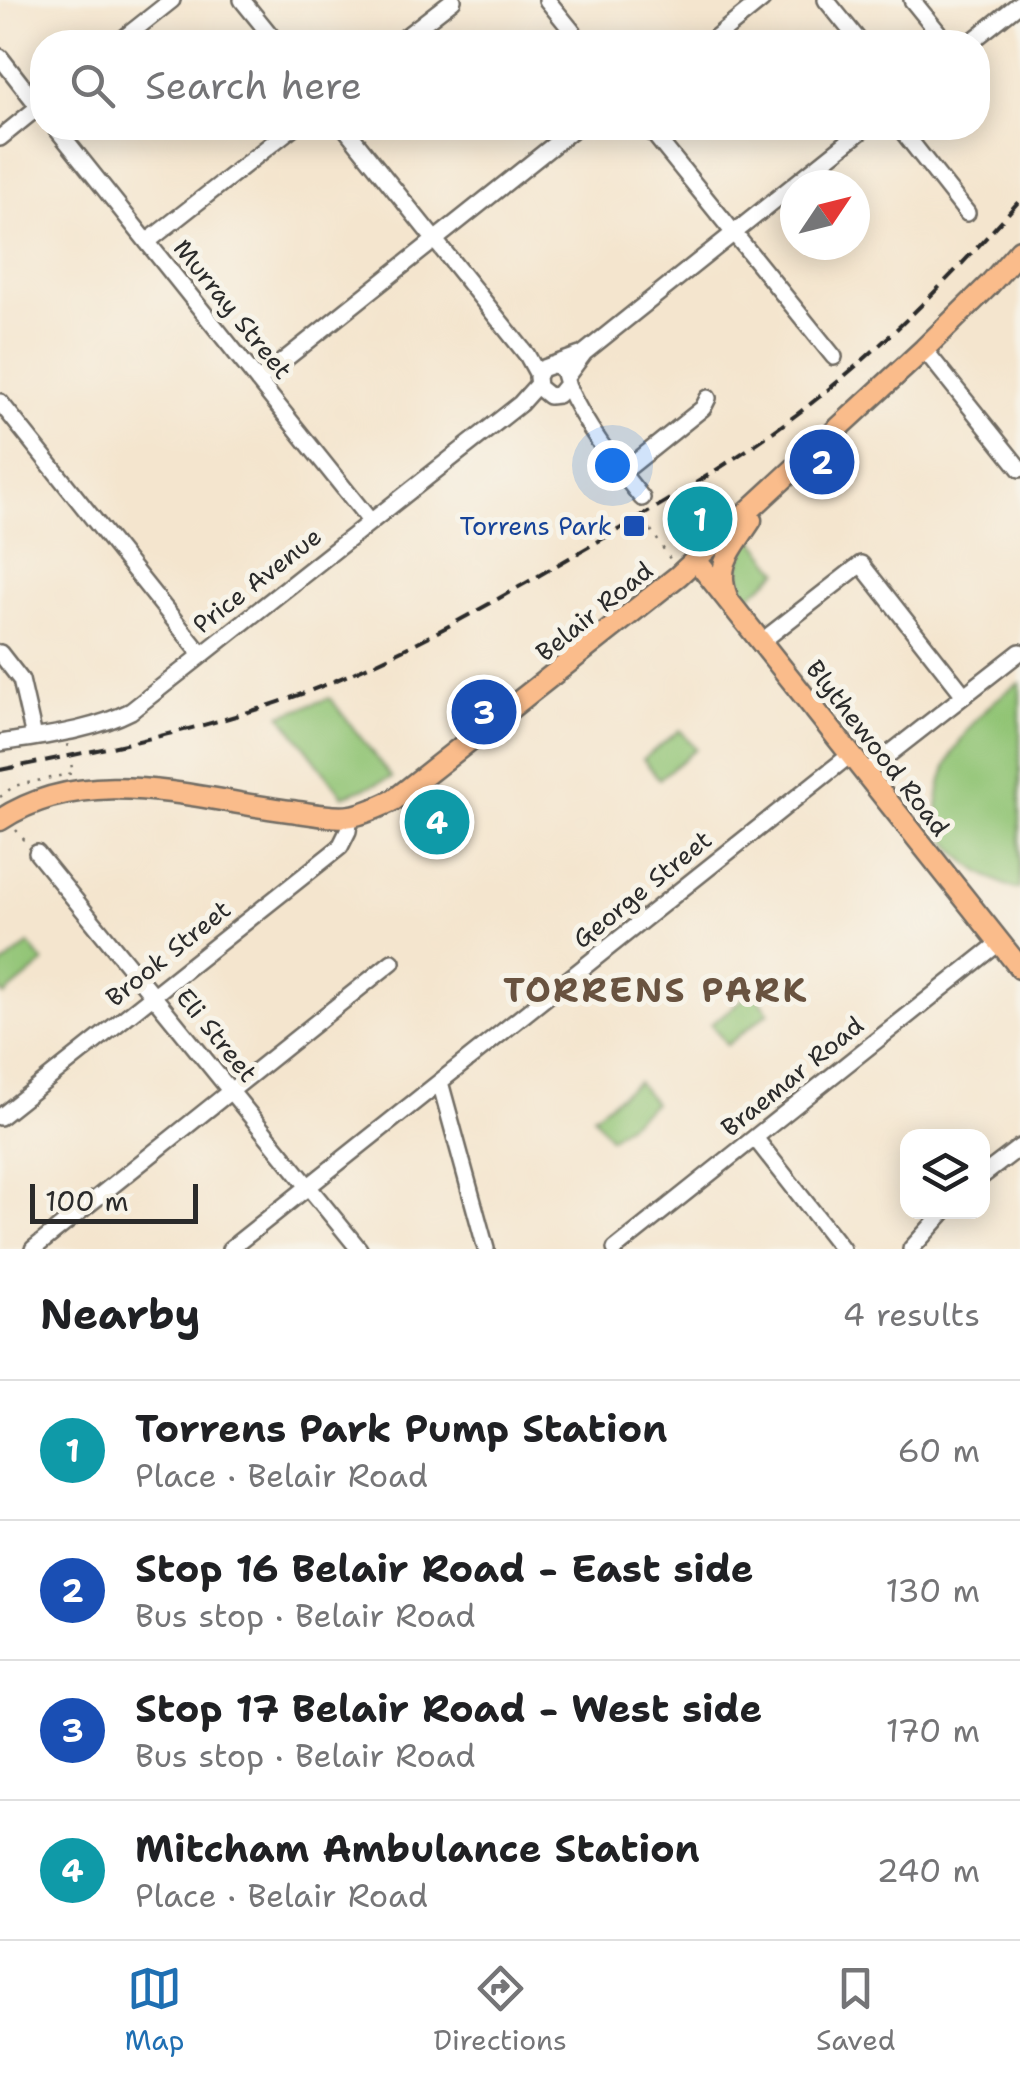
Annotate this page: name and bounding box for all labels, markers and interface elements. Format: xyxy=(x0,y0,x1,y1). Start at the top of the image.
search box xyxy=(30,30,990,140)
icon: search xyxy=(65,58,120,113)
text: Search here xyxy=(145,60,362,111)
north arrow xyxy=(780,170,870,260)
street label: Murray Street xyxy=(166,232,300,386)
pin: 2 xyxy=(790,424,854,500)
your location xyxy=(587,440,638,491)
pin: 1 xyxy=(668,482,732,556)
place label: Torrens Park xyxy=(460,509,612,543)
marker: Torrens Park xyxy=(621,513,647,539)
street label: Price Avenue xyxy=(186,519,328,641)
street label: Belair Road xyxy=(528,553,660,669)
street label: Blythewood Road xyxy=(798,653,958,843)
pin: 3 xyxy=(452,674,516,750)
pin: 4 xyxy=(404,784,470,860)
street label: George Street xyxy=(565,822,719,956)
street label: Brook Street xyxy=(98,892,238,1014)
district label: TORRENS PARK xyxy=(503,966,809,1013)
street label: Eli Street xyxy=(169,981,265,1089)
street label: Braemar Road xyxy=(714,1008,870,1144)
map controls xyxy=(900,1129,990,1219)
button: layers xyxy=(900,1129,990,1219)
scale bar xyxy=(30,1179,198,1224)
text: 100 m xyxy=(45,1182,129,1220)
text: Nearby xyxy=(40,1286,200,1342)
text: 4 results xyxy=(843,1293,980,1336)
text: Torrens Park Pump Station xyxy=(135,1403,667,1454)
text: 1 xyxy=(65,1429,80,1472)
text: 60 m xyxy=(898,1429,980,1472)
text: Place · Belair Road xyxy=(135,1454,428,1497)
text: Stop 16 Belair Road - East side xyxy=(135,1543,754,1594)
text: 2 xyxy=(61,1569,84,1612)
text: 130 m xyxy=(885,1569,980,1612)
text: Bus stop · Belair Road xyxy=(135,1594,476,1637)
text: Stop 17 Belair Road - West side xyxy=(135,1683,762,1734)
text: 3 xyxy=(61,1709,84,1752)
text: 170 m xyxy=(886,1709,980,1752)
text: Bus stop · Belair Road xyxy=(135,1734,476,1777)
text: Mitcham Ambulance Station xyxy=(135,1823,700,1874)
text: 4 xyxy=(61,1849,84,1892)
text: 240 m xyxy=(877,1849,980,1892)
text: Place · Belair Road xyxy=(135,1874,428,1917)
tab: Map xyxy=(125,1961,184,2059)
tab: Directions xyxy=(433,1961,567,2059)
tab: Saved xyxy=(816,1961,895,2059)

